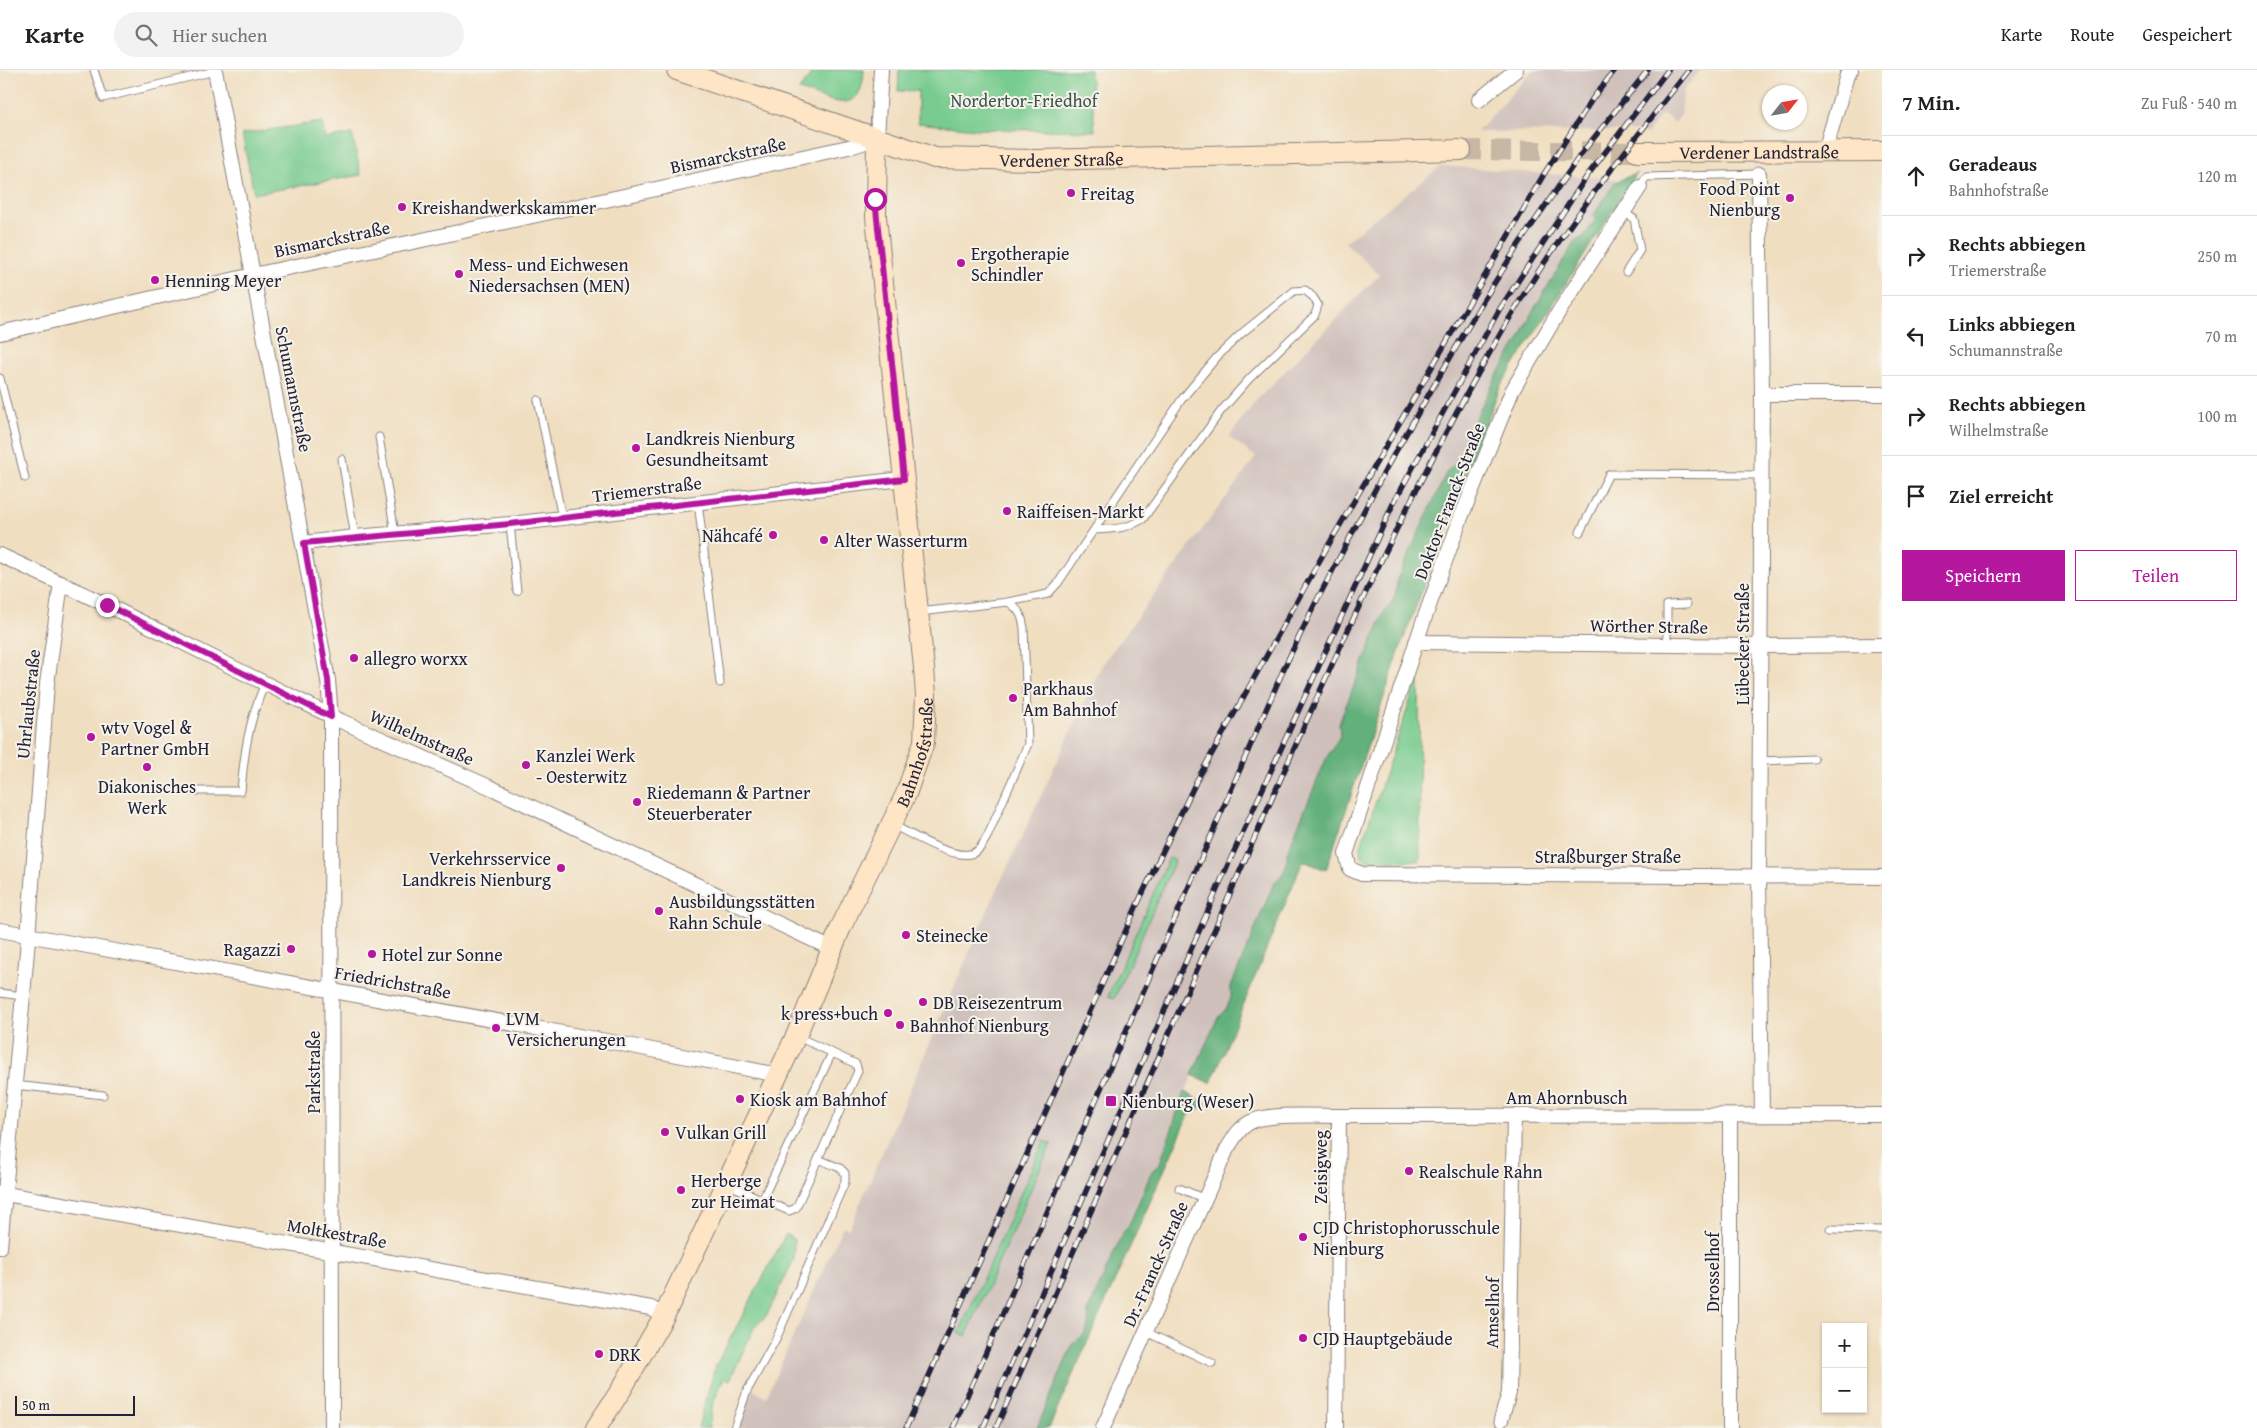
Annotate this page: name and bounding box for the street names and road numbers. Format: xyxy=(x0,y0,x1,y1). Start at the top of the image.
street label: Bismarckstraße xyxy=(668,130,788,180)
street label: Verdener Landstraße xyxy=(1679,138,1839,165)
street label: Verdener Straße xyxy=(999,144,1124,174)
street label: Bismarckstraße xyxy=(272,214,392,264)
street label: Schumannstraße xyxy=(269,324,319,454)
street label: Doktor-Franck-Straße xyxy=(1407,419,1491,583)
street label: Triemerstraße xyxy=(591,469,703,509)
street label: Lübecker Straße xyxy=(1729,583,1756,705)
street label: Wörther Straße xyxy=(1590,611,1708,641)
street label: Uhrlaubstraße xyxy=(9,648,47,760)
street label: Bahnhofstraße xyxy=(888,697,939,811)
street label: Wilhelmstraße xyxy=(365,702,479,772)
street label: Straßburger Straße xyxy=(1535,843,1681,870)
street label: Friedrichstraße xyxy=(333,958,453,1006)
street label: Parkstraße xyxy=(300,1031,327,1114)
street label: Am Ahornbusch xyxy=(1506,1084,1628,1111)
street label: Zeisigweg xyxy=(1307,1130,1334,1204)
street label: Dr.-Franck-Straße xyxy=(1115,1197,1195,1331)
street label: Moltkestraße xyxy=(285,1211,389,1255)
street label: Drosselhof xyxy=(1699,1230,1726,1312)
street label: Amselhof xyxy=(1478,1275,1506,1349)

